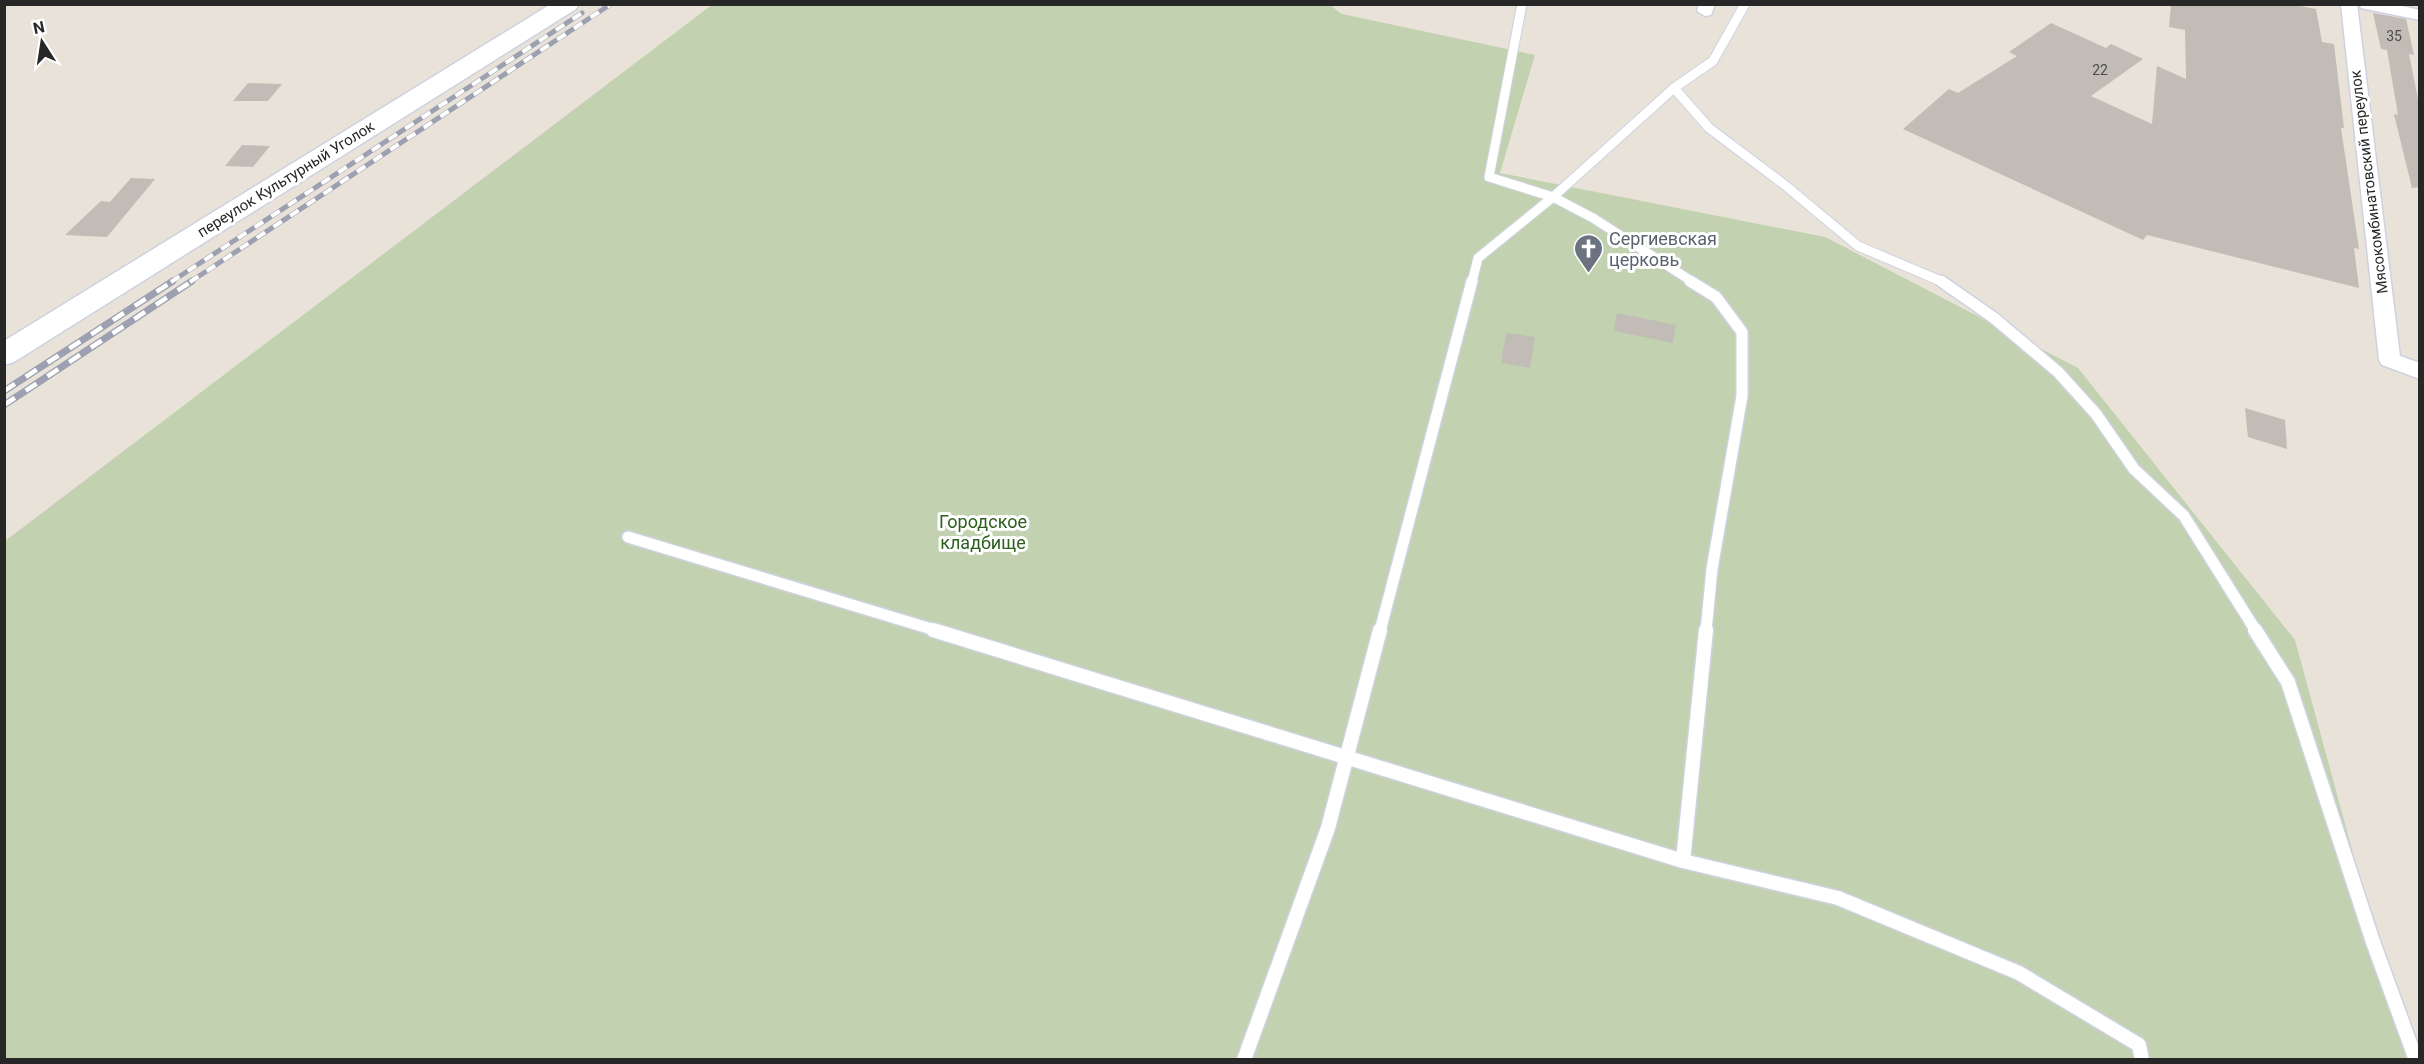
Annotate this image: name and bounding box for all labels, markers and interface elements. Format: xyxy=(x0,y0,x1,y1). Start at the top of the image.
north arrow xyxy=(12,12,72,72)
text: N xyxy=(31,17,46,38)
house number: 35 xyxy=(2386,28,2402,44)
house number: 22 xyxy=(2092,62,2108,78)
street label: Мясокомбинатовский переулок xyxy=(2346,69,2392,295)
street label: переулок Культурный Уголок xyxy=(194,117,378,241)
place label: Сергиевская церковь xyxy=(1609,228,1717,270)
church icon: Сергиевская церковь xyxy=(1572,232,1604,274)
park label: Городское кладбище xyxy=(939,511,1027,553)

